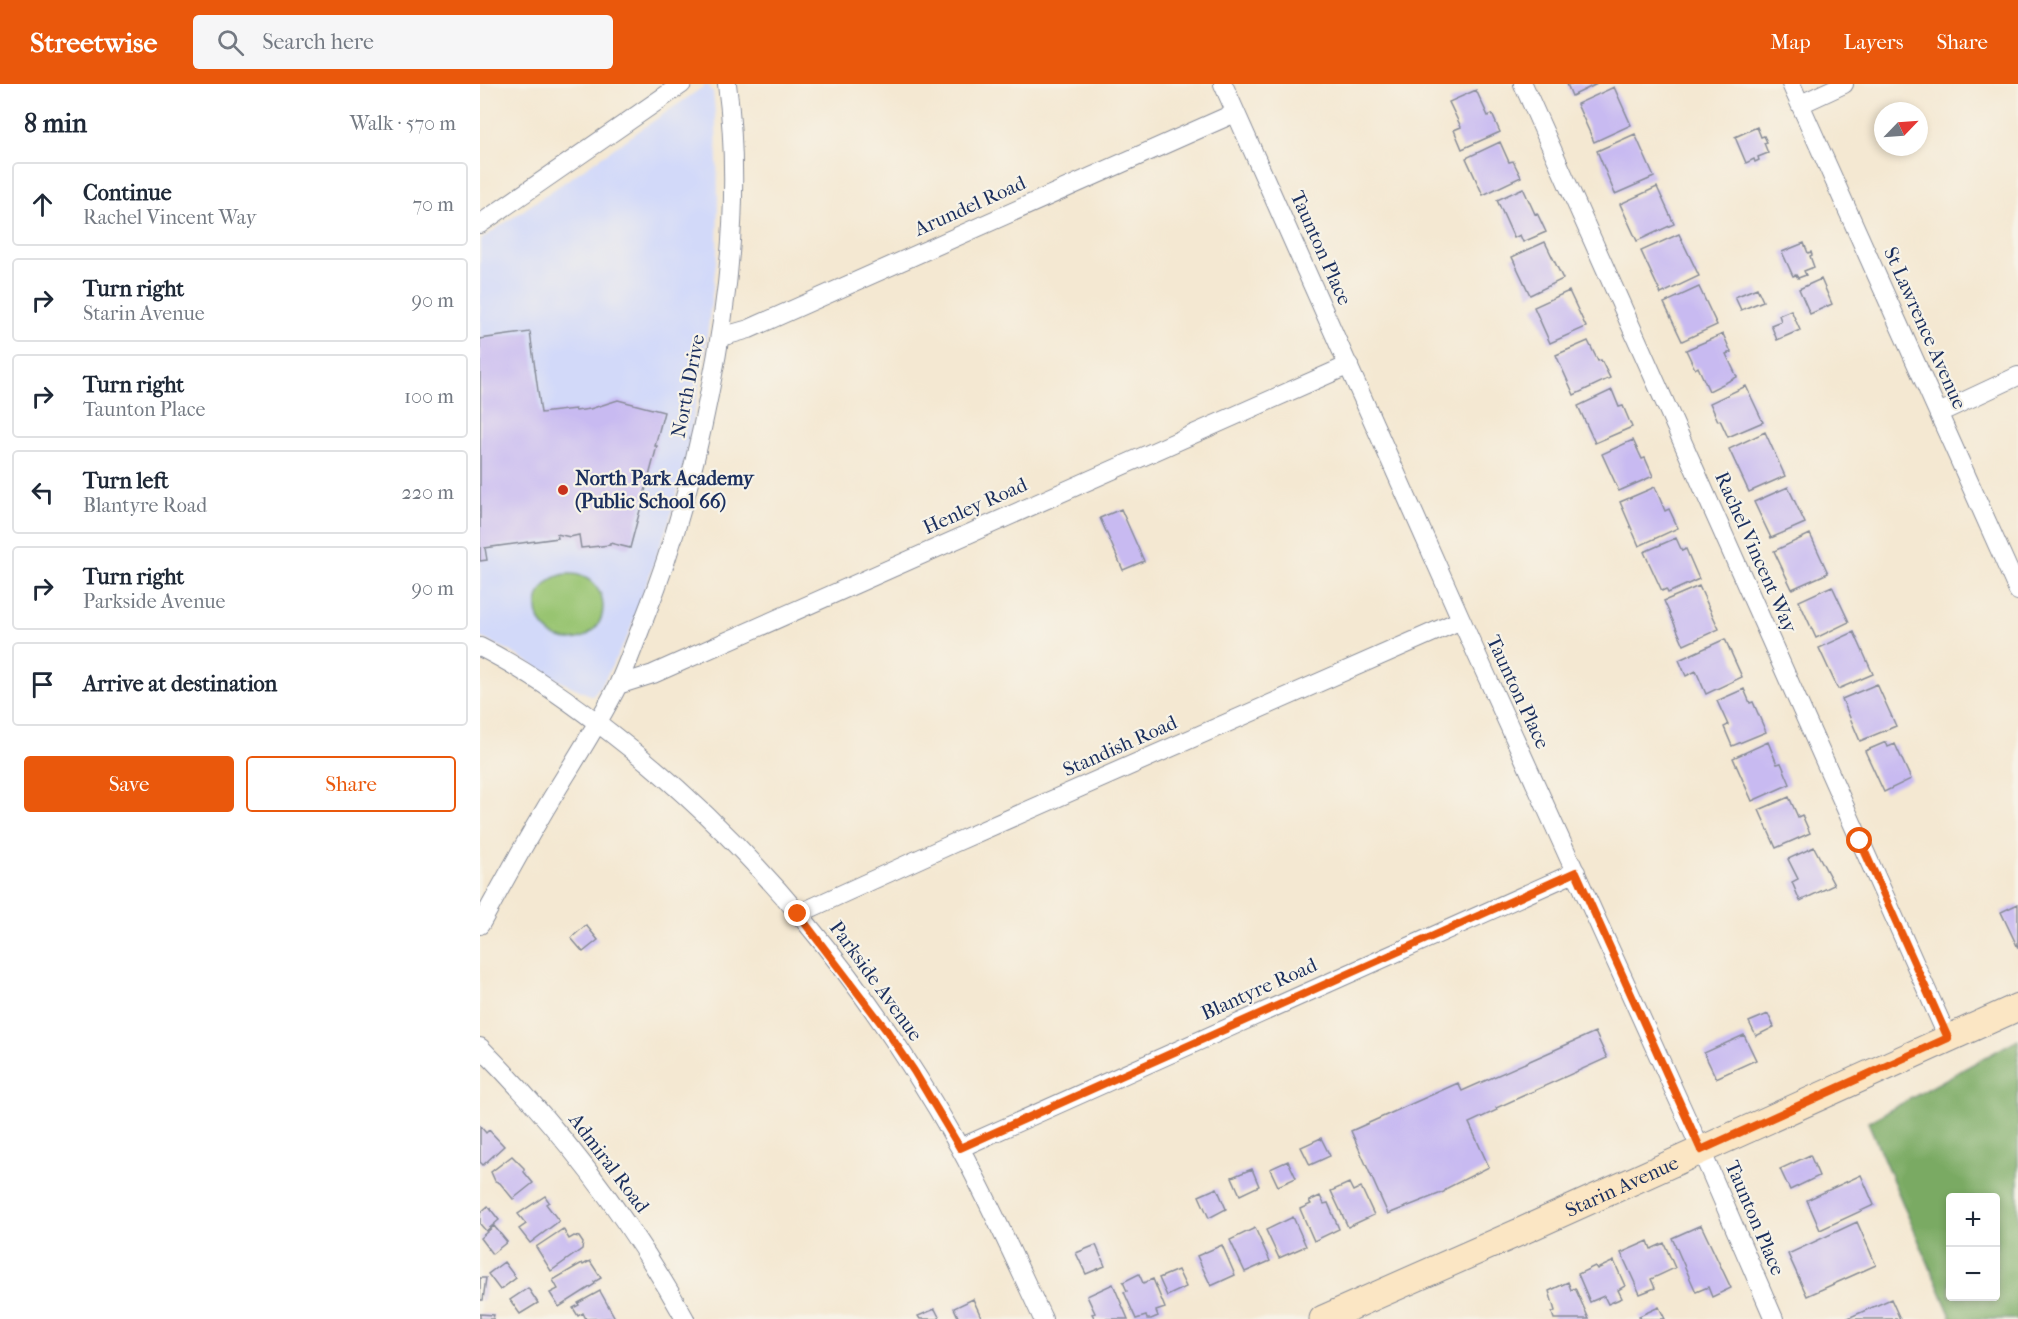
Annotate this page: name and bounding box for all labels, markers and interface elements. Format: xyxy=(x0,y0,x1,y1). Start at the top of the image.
search box xyxy=(193,15,613,69)
text: Streetwise xyxy=(30,26,157,59)
icon: search xyxy=(214,26,247,59)
text: Search here xyxy=(262,29,374,55)
text: Map xyxy=(1770,30,1811,54)
text: Layers xyxy=(1844,30,1903,54)
text: Share xyxy=(1936,30,1988,54)
north arrow xyxy=(1874,102,1928,156)
text: 8 min xyxy=(24,108,87,139)
text: Walk · 570 m xyxy=(350,112,456,135)
street label: Arundel Road xyxy=(910,171,1030,241)
text: Continue xyxy=(83,180,172,206)
street label: Taunton Place xyxy=(1286,187,1356,309)
icon: ahead xyxy=(26,188,59,221)
text: 70 m xyxy=(412,193,454,216)
text: Rachel Vincent Way xyxy=(83,206,256,229)
street label: St Lawrence Avenue xyxy=(1879,243,1971,413)
text: Turn right xyxy=(83,276,184,302)
icon: right xyxy=(26,284,59,317)
text: 90 m xyxy=(412,289,454,312)
text: Starin Avenue xyxy=(83,302,205,325)
street label: North Drive xyxy=(667,332,709,440)
text: Turn right xyxy=(83,372,184,398)
icon: right xyxy=(26,380,59,413)
text: 100 m xyxy=(404,385,454,408)
text: Taunton Place xyxy=(83,398,205,421)
place label: North Park Academy (Public School 66) xyxy=(575,467,755,513)
text: Turn left xyxy=(83,468,169,494)
street label: Rachel Vincent Way xyxy=(1710,468,1802,637)
street label: Henley Road xyxy=(919,472,1032,539)
icon: left xyxy=(26,476,59,509)
text: 220 m xyxy=(401,481,454,504)
marker: North Park Academy (Public School 66) xyxy=(556,483,570,497)
text: Blantyre Road xyxy=(83,494,207,517)
text: Turn right xyxy=(83,564,184,590)
icon: right xyxy=(26,572,59,605)
text: 90 m xyxy=(412,577,454,600)
text: Parkside Avenue xyxy=(83,590,225,613)
street label: Taunton Place xyxy=(1482,632,1554,752)
icon: arrive xyxy=(26,668,59,701)
text: Arrive at destination xyxy=(83,671,277,697)
street label: Standish Road xyxy=(1059,710,1182,781)
button: Save xyxy=(24,756,234,812)
button: Share xyxy=(246,756,456,812)
route start xyxy=(1846,827,1872,853)
route end xyxy=(784,900,810,926)
street label: Parkside Avenue xyxy=(825,917,927,1045)
street label: Blantyre Road xyxy=(1198,953,1321,1025)
street label: Admiral Road xyxy=(564,1108,655,1218)
street label: Starin Avenue xyxy=(1562,1150,1682,1221)
street label: Taunton Place xyxy=(1721,1157,1790,1279)
map controls xyxy=(1946,1193,2000,1301)
button: + xyxy=(1946,1193,2000,1247)
button: − xyxy=(1946,1247,2000,1301)

